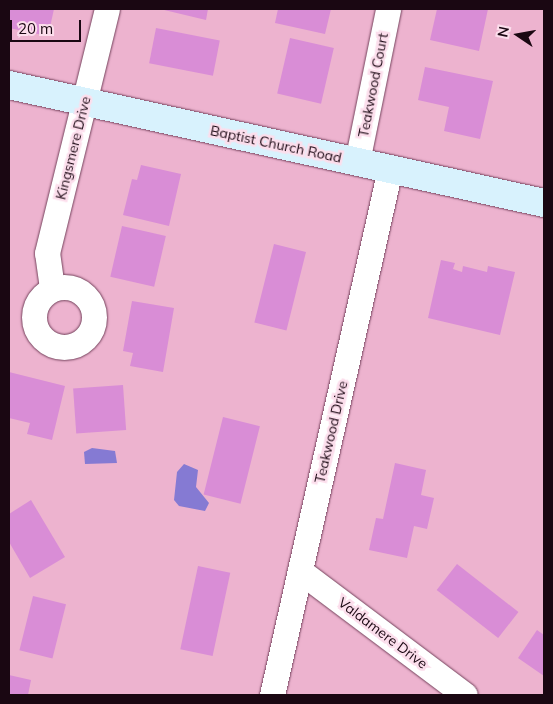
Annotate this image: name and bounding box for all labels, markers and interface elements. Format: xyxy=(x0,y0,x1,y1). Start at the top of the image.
scale bar xyxy=(12,10,84,42)
north arrow xyxy=(493,10,543,60)
text: 20 m xyxy=(18,19,53,38)
text: N xyxy=(493,25,513,39)
street label: Teakwood Court xyxy=(355,31,391,139)
street label: Kingsmere Drive xyxy=(52,95,94,201)
street label: Baptist Church Road xyxy=(209,122,343,166)
street label: Teakwood Drive xyxy=(311,379,351,485)
street label: Valdamere Drive xyxy=(335,594,431,672)

